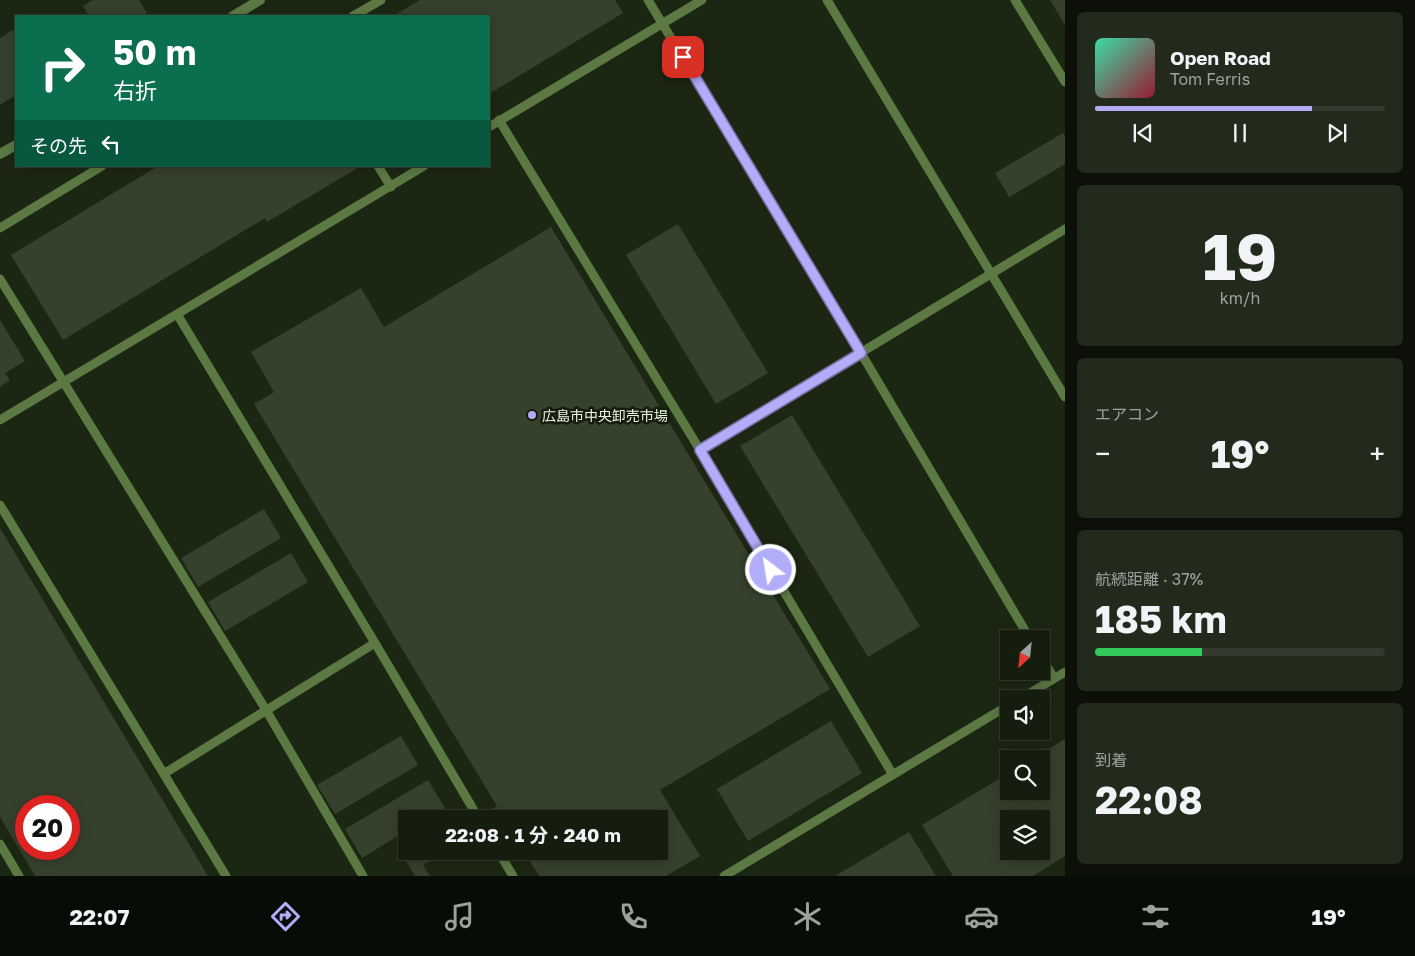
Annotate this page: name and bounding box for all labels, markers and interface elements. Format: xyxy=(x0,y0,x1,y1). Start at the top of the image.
text: 50 m xyxy=(113,31,196,73)
icon: right xyxy=(30,35,95,100)
pin xyxy=(662,36,704,78)
icon: arrive xyxy=(669,43,697,71)
text: Open Road xyxy=(1170,46,1271,69)
text: Tom Ferris xyxy=(1170,69,1250,89)
text: 右折 xyxy=(113,77,157,104)
icon: previous xyxy=(1129,119,1157,147)
icon: pause xyxy=(1226,119,1254,147)
icon: next xyxy=(1323,119,1351,147)
icon: left xyxy=(97,130,125,158)
text: その先 xyxy=(30,134,87,157)
text: 19 xyxy=(1203,216,1277,294)
text: km/h xyxy=(1220,288,1260,308)
text: エアコン xyxy=(1095,404,1159,424)
place label: 広島市中央卸売市場 xyxy=(542,407,668,424)
marker: 広島市中央卸売市場 xyxy=(526,409,538,421)
text: 19° xyxy=(1211,431,1269,476)
text: − xyxy=(1095,437,1110,470)
text: + xyxy=(1370,437,1385,470)
position arrow xyxy=(744,543,796,595)
text: 航続距離 · 37% xyxy=(1095,569,1203,589)
text: 185 km xyxy=(1095,596,1227,641)
north arrow xyxy=(1000,630,1050,680)
map controls xyxy=(1000,630,1050,860)
button: sound xyxy=(1000,690,1050,740)
button: search xyxy=(1000,750,1050,800)
text: 到着 xyxy=(1095,750,1127,770)
text: 22:08 xyxy=(1095,777,1203,822)
speed limit sign: 20 xyxy=(15,795,80,860)
button: layers xyxy=(1000,810,1050,860)
text: 22:08 · 1 分 · 240 m xyxy=(445,823,621,846)
icon: directions xyxy=(268,899,303,934)
icon: music xyxy=(442,899,477,934)
icon: phone xyxy=(616,899,651,934)
icon: climate xyxy=(790,899,825,934)
icon: car xyxy=(964,899,999,934)
icon: filters xyxy=(1138,899,1173,934)
text: 22:07 xyxy=(69,903,130,930)
text: 19° xyxy=(1312,903,1346,930)

